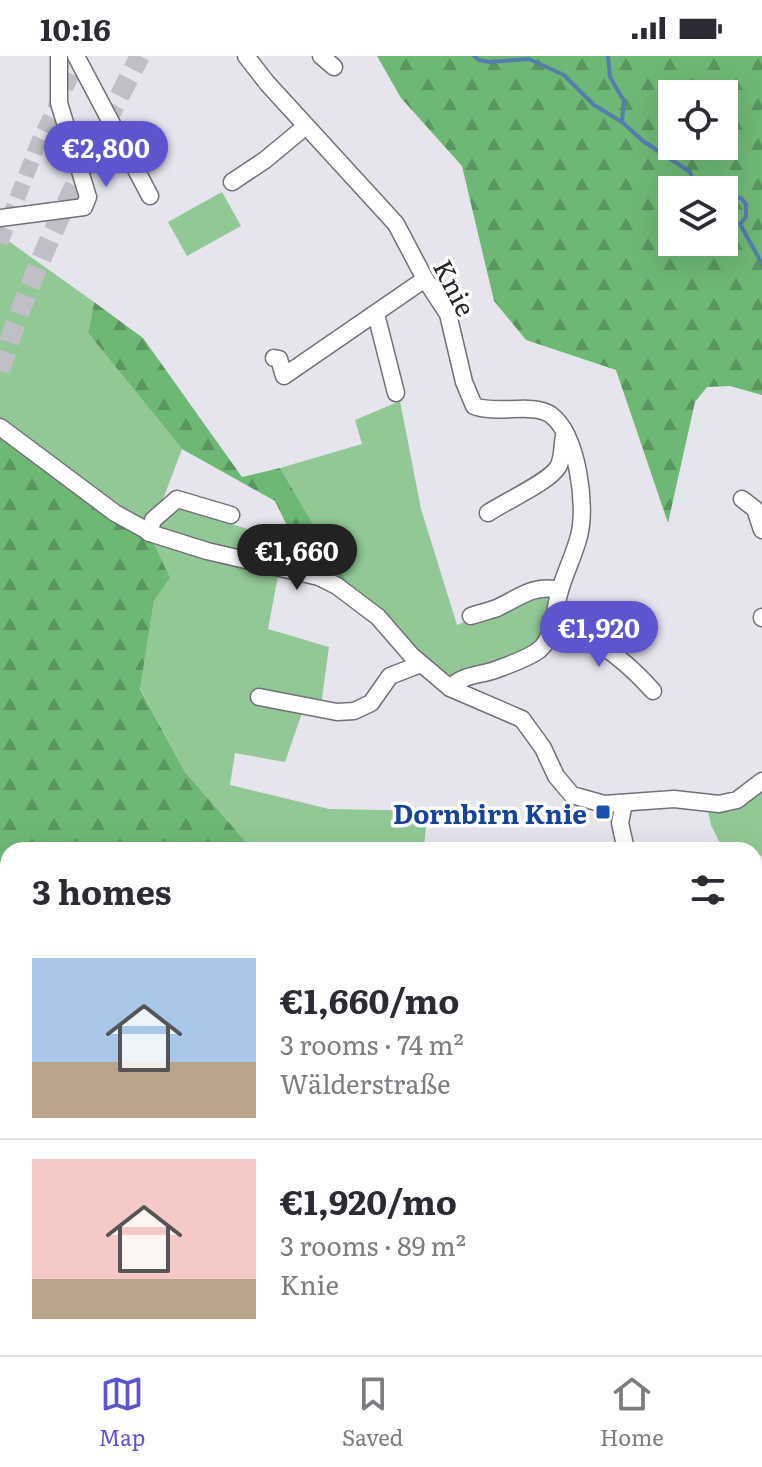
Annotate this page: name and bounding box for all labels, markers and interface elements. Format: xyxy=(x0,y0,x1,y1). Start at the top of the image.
text: 10:16 xyxy=(40,6,111,50)
map controls xyxy=(658,80,738,256)
button: locate xyxy=(658,80,738,160)
pin: €2,800 xyxy=(41,121,171,189)
text: €2,800 xyxy=(62,127,150,166)
button: layers xyxy=(658,176,738,256)
street label: Knie xyxy=(425,252,487,322)
pin: €1,660 xyxy=(232,524,362,592)
text: €1,660 xyxy=(255,530,339,569)
pin: €1,920 xyxy=(534,601,664,669)
text: €1,920 xyxy=(558,607,640,646)
place label: Dornbirn Knie xyxy=(393,793,587,832)
marker: Dornbirn Knie xyxy=(594,803,612,821)
text: 3 homes xyxy=(32,865,172,915)
icon: filters xyxy=(686,868,730,912)
text: €1,660/mo xyxy=(280,974,459,1024)
icon: home xyxy=(96,990,192,1086)
text: 3 rooms · 74 m² xyxy=(280,1024,464,1063)
text: Wälderstraße xyxy=(280,1063,451,1102)
text: €1,920/mo xyxy=(280,1175,457,1225)
icon: home xyxy=(96,1191,192,1287)
text: 3 rooms · 89 m² xyxy=(280,1225,466,1264)
text: Knie xyxy=(280,1264,339,1303)
tab: Map xyxy=(98,1372,145,1453)
tab: Saved xyxy=(342,1372,403,1453)
tab: Home xyxy=(600,1372,664,1453)

